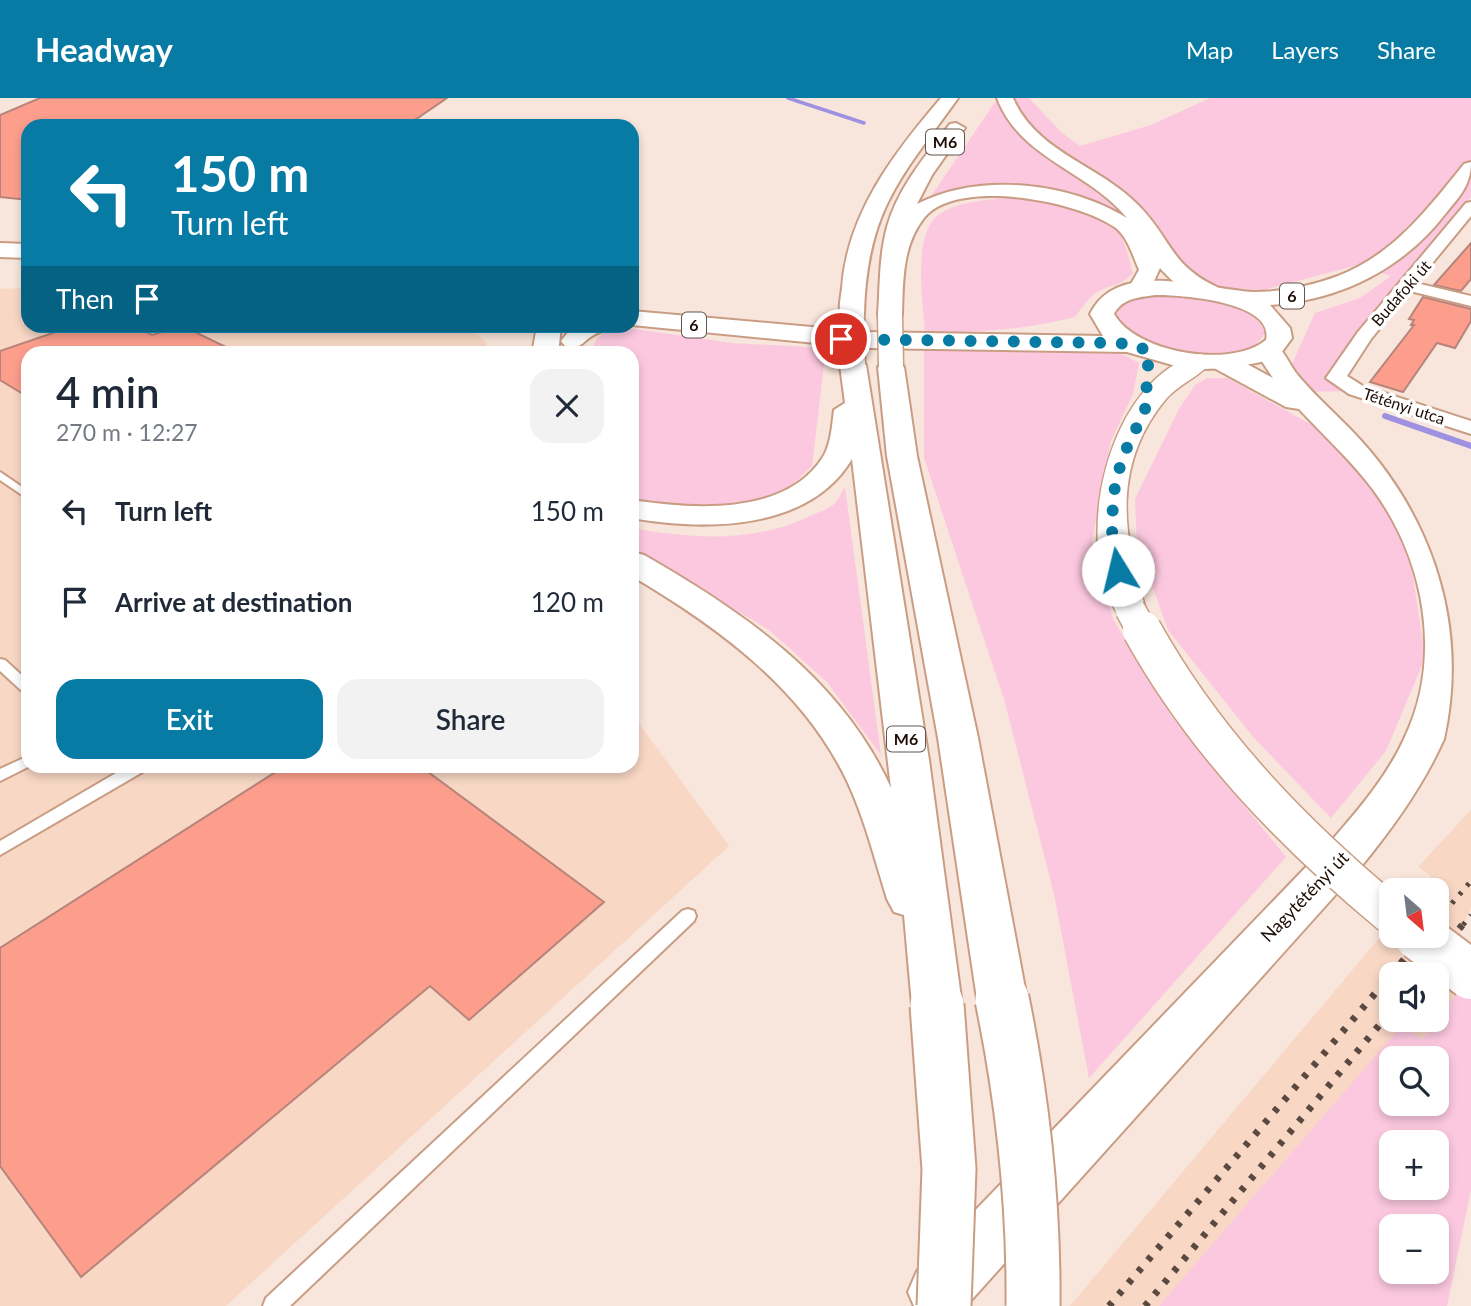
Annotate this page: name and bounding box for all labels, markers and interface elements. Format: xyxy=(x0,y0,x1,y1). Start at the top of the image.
text: Headway xyxy=(35,29,173,69)
text: Map xyxy=(1186,35,1233,64)
text: Layers xyxy=(1271,35,1339,64)
text: Share xyxy=(1377,35,1436,64)
road number: M6 xyxy=(926,130,964,154)
text: 150 m xyxy=(171,144,309,202)
icon: left xyxy=(56,147,147,238)
text: Turn left xyxy=(171,203,288,242)
street label: Budafoki út xyxy=(1367,256,1435,329)
icon: arrive xyxy=(128,280,166,318)
text: Then xyxy=(56,283,114,315)
road number: 6 xyxy=(1280,284,1304,308)
pin xyxy=(811,309,871,369)
road number: 6 xyxy=(682,313,706,338)
icon: arrive xyxy=(822,320,860,358)
text: 4 min xyxy=(56,367,160,417)
button: close xyxy=(530,369,604,443)
street label: Tétényi utca xyxy=(1361,383,1448,428)
text: 270 m · 12:27 xyxy=(56,418,198,446)
icon: left xyxy=(56,492,94,530)
text: Turn left xyxy=(115,495,212,527)
text: 150 m xyxy=(531,495,604,527)
position arrow xyxy=(1081,533,1155,607)
icon: arrive xyxy=(56,583,94,621)
text: Arrive at destination xyxy=(115,586,352,618)
text: 120 m xyxy=(531,586,604,618)
button: Exit xyxy=(56,679,323,759)
button: Share xyxy=(337,679,604,759)
road number: M6 xyxy=(887,726,925,752)
street label: Nagytétényi út xyxy=(1256,846,1353,946)
north arrow xyxy=(1379,878,1449,948)
map controls xyxy=(1379,878,1449,1284)
button: sound xyxy=(1379,962,1449,1032)
button: search xyxy=(1379,1046,1449,1116)
button: + xyxy=(1379,1130,1449,1200)
button: − xyxy=(1379,1214,1449,1284)

